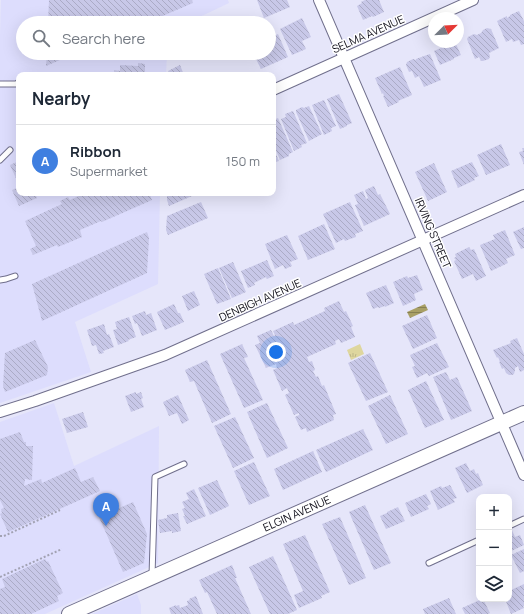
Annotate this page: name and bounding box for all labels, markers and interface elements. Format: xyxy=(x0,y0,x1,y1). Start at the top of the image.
street label: SELMA AVENUE xyxy=(329,11,406,56)
north arrow xyxy=(428,12,464,48)
search box xyxy=(16,16,276,60)
icon: search xyxy=(30,27,52,49)
text: Search here xyxy=(62,28,145,49)
text: Nearby xyxy=(32,87,90,110)
text: Ribbon xyxy=(70,141,121,162)
text: A xyxy=(41,152,49,170)
text: 150 m xyxy=(226,152,260,170)
text: Supermarket xyxy=(70,162,148,180)
street label: IRVING STREET xyxy=(412,195,455,271)
street label: DENBIGH AVENUE xyxy=(216,275,303,324)
your location xyxy=(266,342,286,362)
street label: ELGIN AVENUE xyxy=(260,491,333,534)
pin: A xyxy=(93,493,119,526)
map controls xyxy=(476,494,512,602)
button: + xyxy=(476,494,512,530)
button: − xyxy=(476,530,512,566)
button: layers xyxy=(476,566,512,602)

